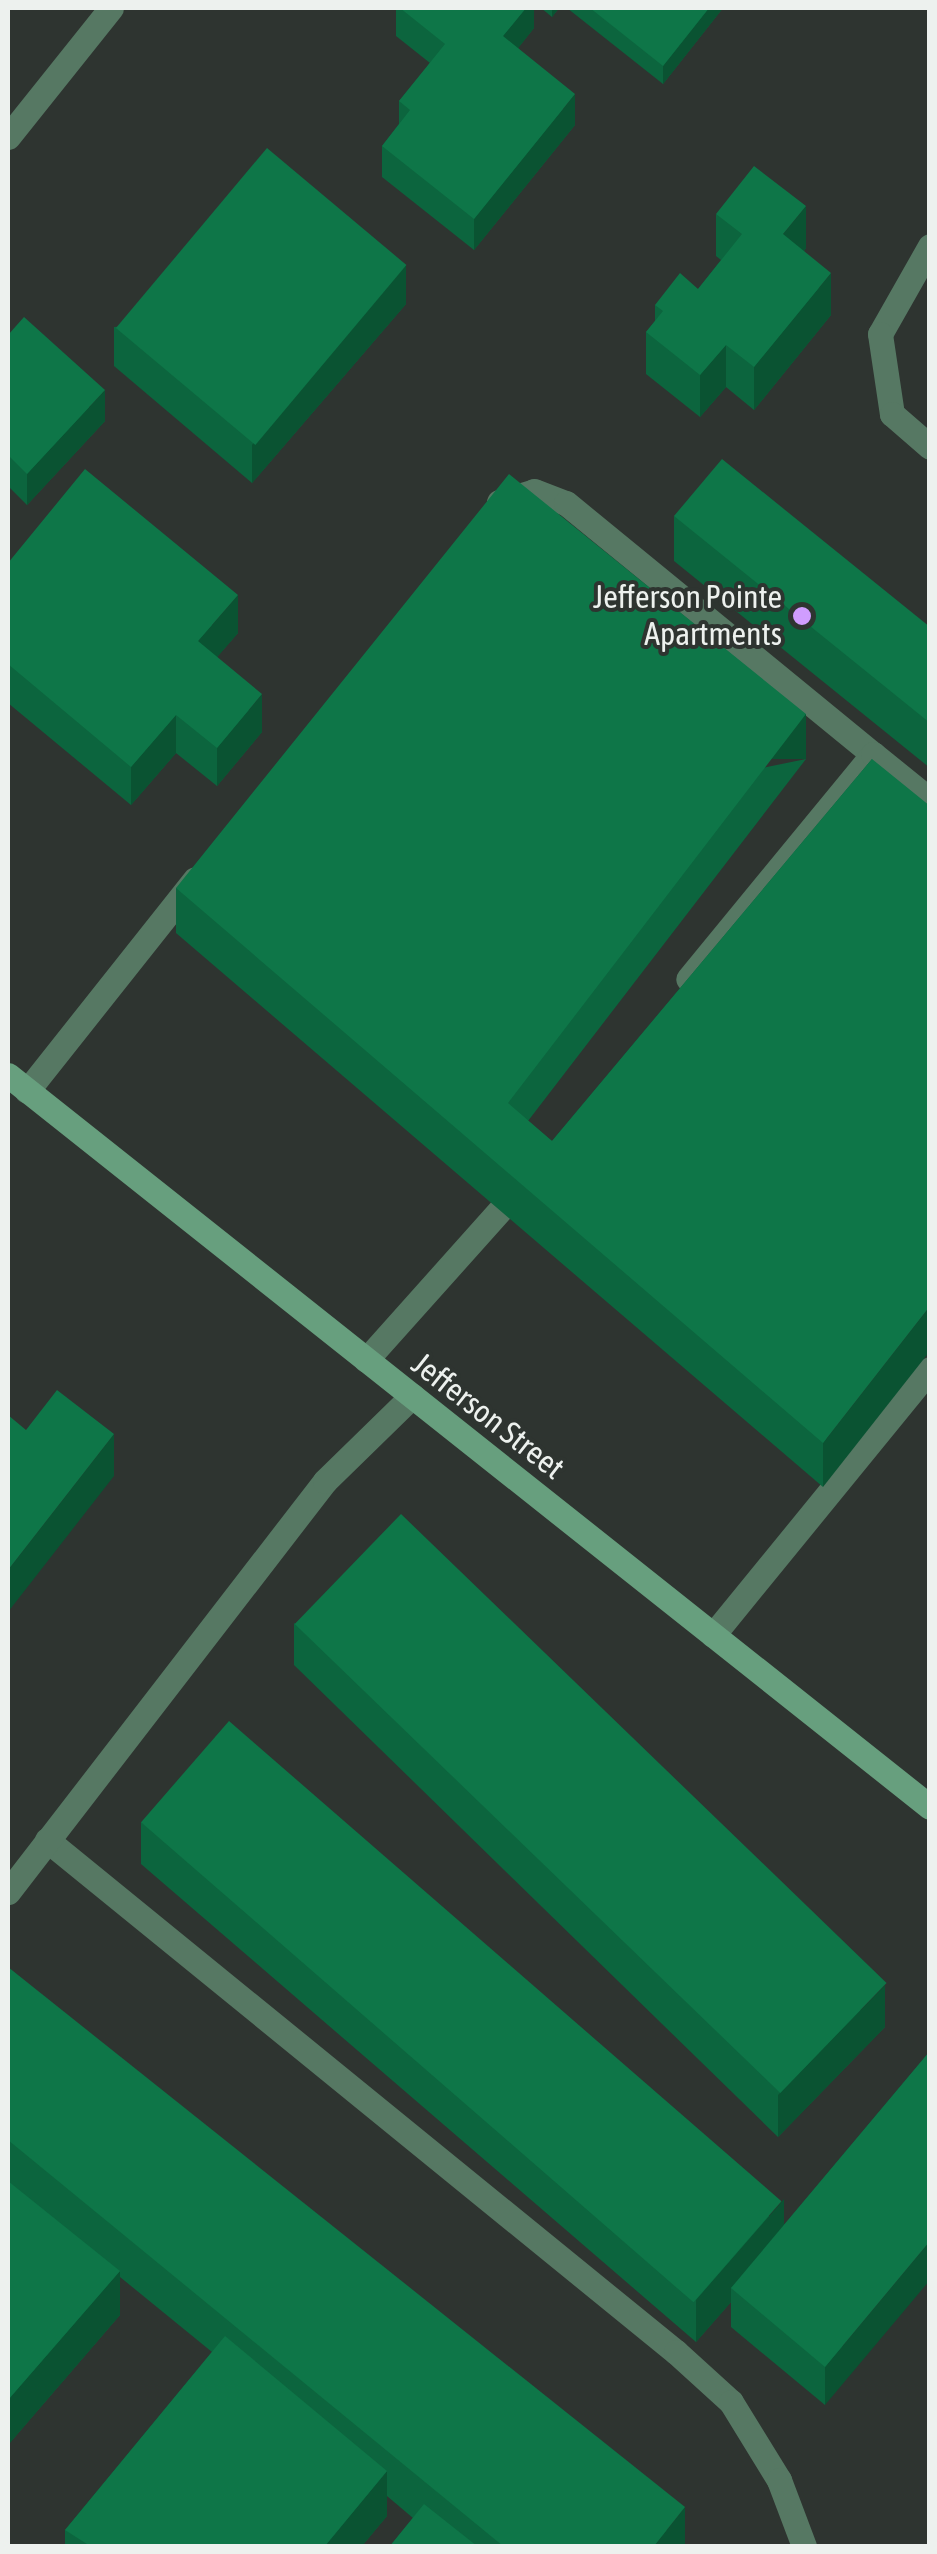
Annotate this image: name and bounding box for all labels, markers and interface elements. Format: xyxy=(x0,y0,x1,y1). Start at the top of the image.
place label: Jefferson Pointe Apartments xyxy=(593,579,782,654)
marker: Jefferson Pointe Apartments xyxy=(791,605,813,627)
street label: Jefferson Street xyxy=(404,1345,572,1487)

